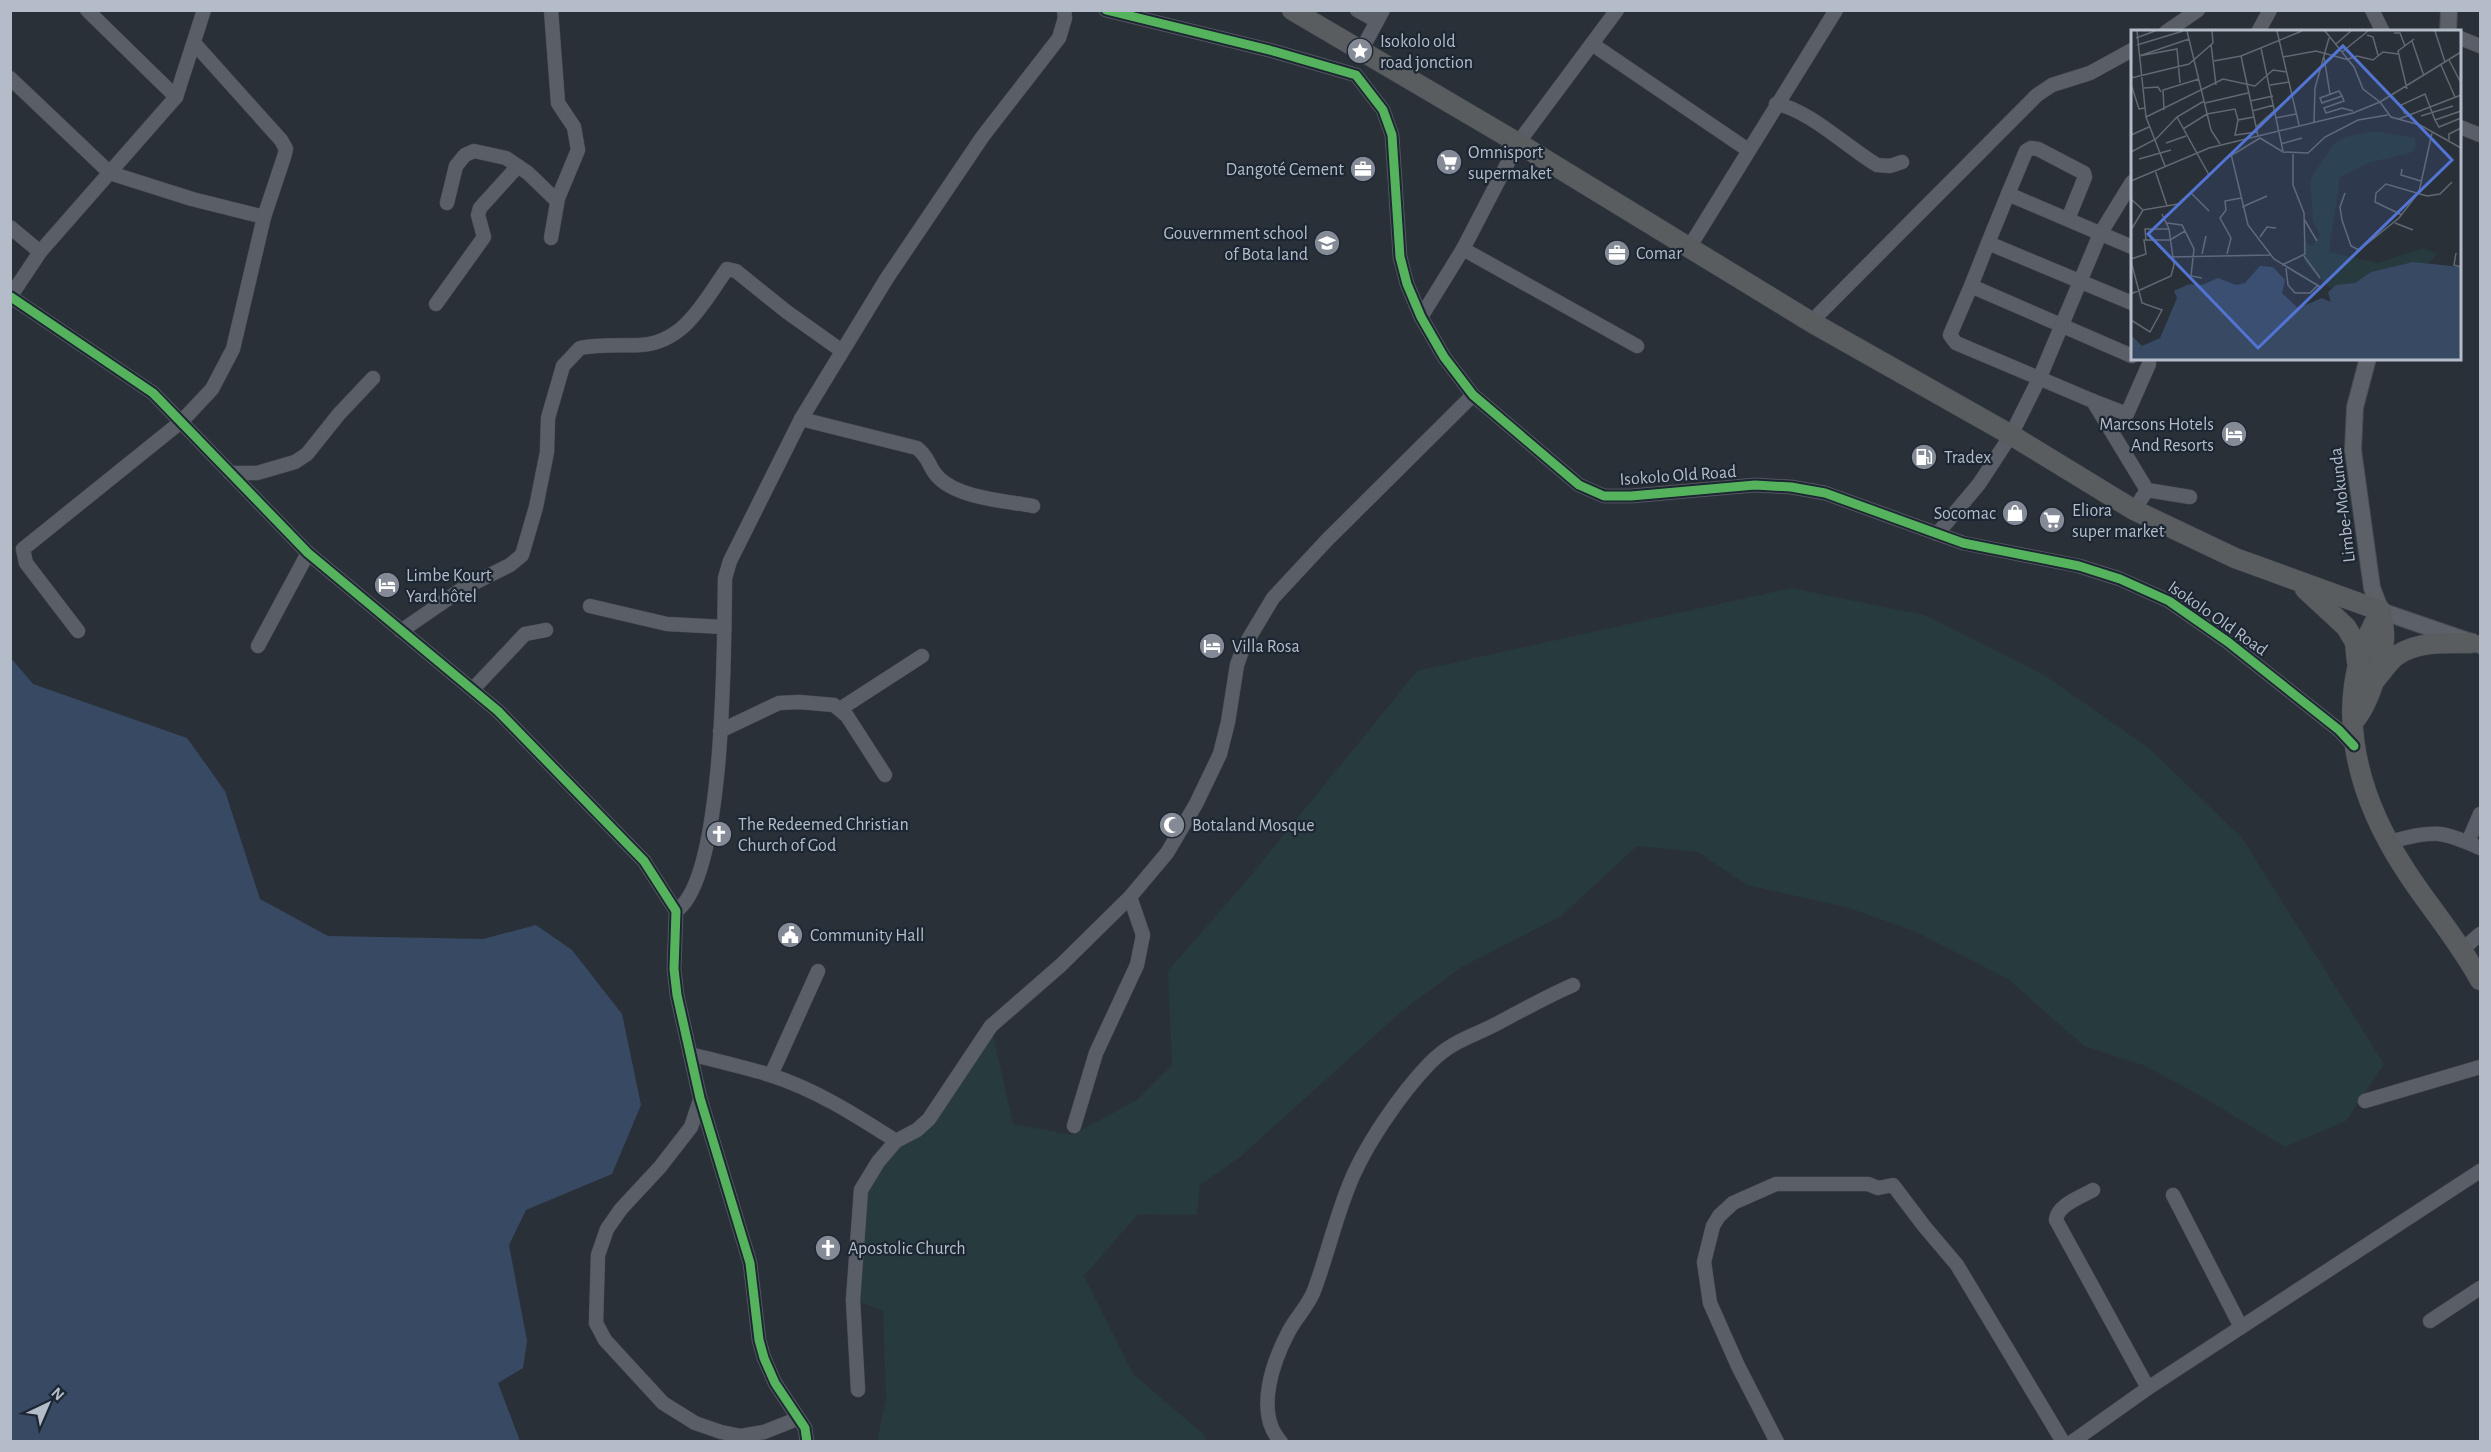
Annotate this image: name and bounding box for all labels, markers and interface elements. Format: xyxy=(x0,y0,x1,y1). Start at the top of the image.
inset map xyxy=(2131,30,2461,360)
place label: Isokolo old road jonction xyxy=(1380,33,1473,72)
place icon: Isokolo old road jonction xyxy=(1345,36,1375,66)
place label: Omnisport supermaket xyxy=(1468,144,1552,183)
supermarket icon: Omnisport supermaket xyxy=(1434,147,1464,177)
office icon: Dangoté Cement xyxy=(1348,154,1378,184)
place label: Dangoté Cement xyxy=(1226,161,1344,179)
place label: Gouvernment school of Bota land xyxy=(1163,225,1308,264)
school or university icon: Gouvernment school of Bota land xyxy=(1312,228,1342,258)
office icon: Comar xyxy=(1602,238,1632,268)
place label: Comar xyxy=(1636,245,1682,263)
place label: Marcsons Hotels And Resorts xyxy=(2099,416,2214,455)
hotel icon: Marcsons Hotels And Resorts xyxy=(2219,419,2249,449)
fuel station icon: Tradex xyxy=(1909,442,1939,472)
street label: Limbe-Mokunda xyxy=(2327,446,2359,563)
place label: Tradex xyxy=(1944,449,1991,467)
street label: Isokolo Old Road xyxy=(1619,463,1737,489)
shop icon: Socomac xyxy=(2000,498,2030,528)
place label: Eliora super market xyxy=(2072,502,2165,541)
place label: Socomac xyxy=(1934,505,1996,523)
supermarket icon: Eliora super market xyxy=(2037,505,2067,535)
place label: Limbe Kourt Yard hôtel xyxy=(406,567,492,606)
hotel icon: Limbe Kourt Yard hôtel xyxy=(372,570,402,600)
street label: Isokolo Old Road xyxy=(2164,578,2270,660)
hotel icon: Villa Rosa xyxy=(1197,631,1227,661)
place label: Villa Rosa xyxy=(1232,638,1300,656)
mosque icon: Botaland Mosque xyxy=(1157,810,1187,840)
place label: The Redeemed Christian Church of God xyxy=(738,816,909,855)
place label: Botaland Mosque xyxy=(1192,817,1315,835)
church icon: The Redeemed Christian Church of God xyxy=(704,819,734,849)
public building icon: Community Hall xyxy=(775,920,805,950)
place label: Community Hall xyxy=(810,927,924,945)
church icon: Apostolic Church xyxy=(813,1233,843,1263)
place label: Apostolic Church xyxy=(848,1240,966,1258)
north arrow xyxy=(18,1374,78,1434)
text: N xyxy=(48,1384,67,1404)

